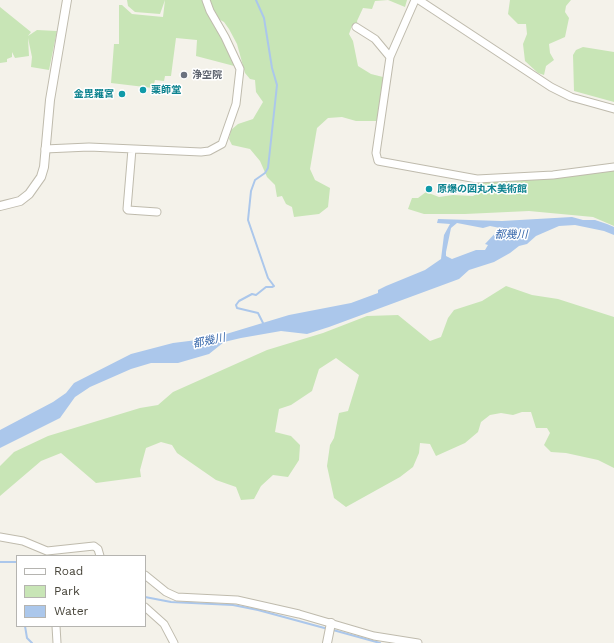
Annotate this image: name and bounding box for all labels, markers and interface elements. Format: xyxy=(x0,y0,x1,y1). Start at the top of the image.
place label: 浄空院 xyxy=(192,69,222,81)
marker: 浄空院 xyxy=(179,70,189,80)
place label: 薬師堂 xyxy=(151,84,181,96)
marker: 薬師堂 xyxy=(138,85,148,95)
place label: 金毘羅宮 xyxy=(74,88,114,100)
marker: 金毘羅宮 xyxy=(117,89,127,99)
place label: 原爆の図丸木美術館 xyxy=(437,183,527,195)
marker: 原爆の図丸木美術館 xyxy=(424,184,434,194)
water label: 都幾川 xyxy=(495,228,527,242)
water label: 都幾川 xyxy=(191,331,227,351)
legend xyxy=(16,555,146,627)
text: Road xyxy=(54,564,83,578)
text: Park xyxy=(54,584,80,598)
text: Water xyxy=(54,604,88,618)

